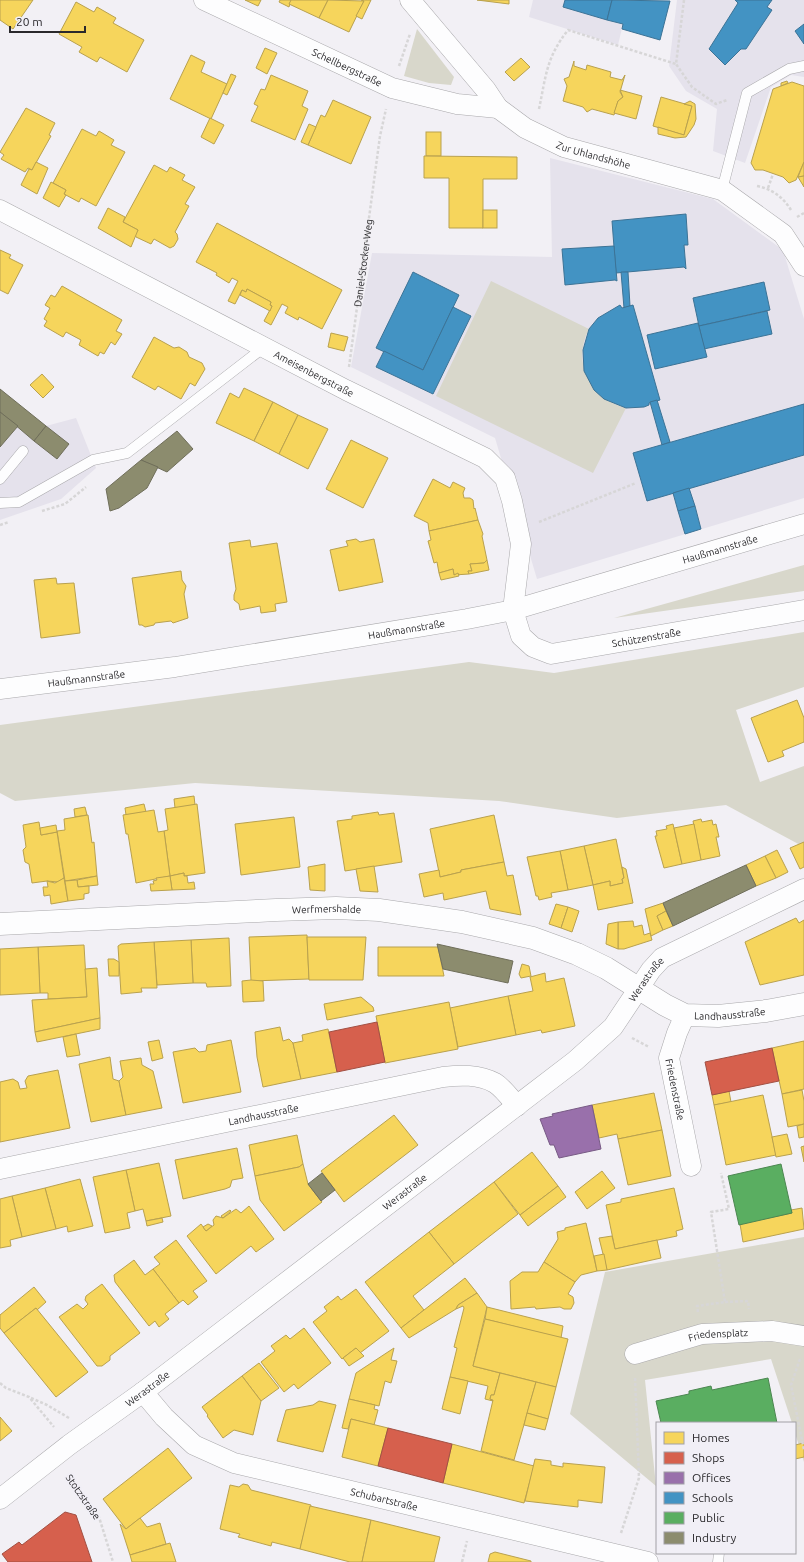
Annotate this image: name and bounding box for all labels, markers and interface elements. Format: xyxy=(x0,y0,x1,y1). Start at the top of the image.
scale bar xyxy=(10,8,85,34)
text: 20 m xyxy=(16,15,43,28)
street label: Schellbergstraße xyxy=(310,46,384,88)
street label: Zur Uhlandshöhe xyxy=(555,139,632,170)
street label: Daniel-Stocker-Weg xyxy=(352,218,374,307)
street label: Ameisenbergstraße xyxy=(272,348,356,399)
street label: Haußmannstraße xyxy=(681,533,759,565)
street label: Haußmannstraße xyxy=(367,617,446,641)
street label: Schützenstraße xyxy=(611,626,682,649)
street label: Haußmannstraße xyxy=(47,668,126,688)
street label: Werfmershalde xyxy=(292,902,362,915)
street label: Werastraße xyxy=(626,955,666,1003)
street label: Landhausstraße xyxy=(694,1006,766,1022)
street label: Friedenstraße xyxy=(664,1058,687,1121)
street label: Landhausstraße xyxy=(227,1102,300,1127)
street label: Werastraße xyxy=(380,1171,429,1212)
street label: Friedensplatz xyxy=(687,1327,749,1343)
street label: Werastraße xyxy=(123,1368,171,1409)
legend xyxy=(656,1422,796,1554)
text: Homes xyxy=(692,1431,730,1444)
text: Shops xyxy=(692,1451,724,1464)
text: Offices xyxy=(692,1471,731,1484)
street label: Stotzstraße xyxy=(64,1472,102,1522)
street label: Schubartstraße xyxy=(349,1486,419,1512)
text: Schools xyxy=(692,1491,733,1504)
text: Public xyxy=(692,1511,725,1524)
text: Industry xyxy=(692,1531,737,1544)

